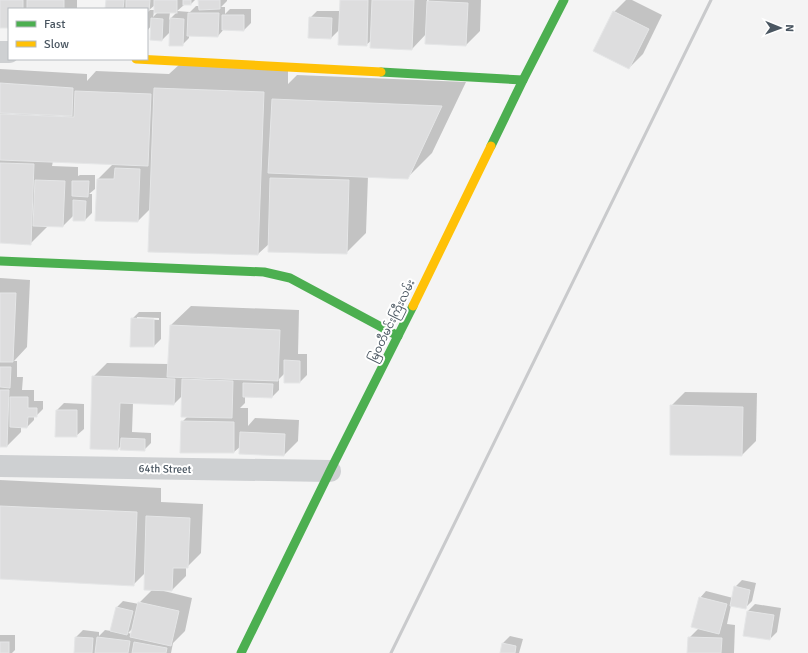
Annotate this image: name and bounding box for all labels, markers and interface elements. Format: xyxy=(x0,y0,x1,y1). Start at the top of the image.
legend xyxy=(8,8,148,60)
north arrow xyxy=(760,8,800,48)
text: Fast xyxy=(44,17,65,32)
text: N xyxy=(783,24,796,32)
text: Slow xyxy=(44,37,69,52)
street label: မြဝတီမင်းကြီးလမ်း xyxy=(365,277,420,365)
street label: 64th Street xyxy=(138,462,192,476)

